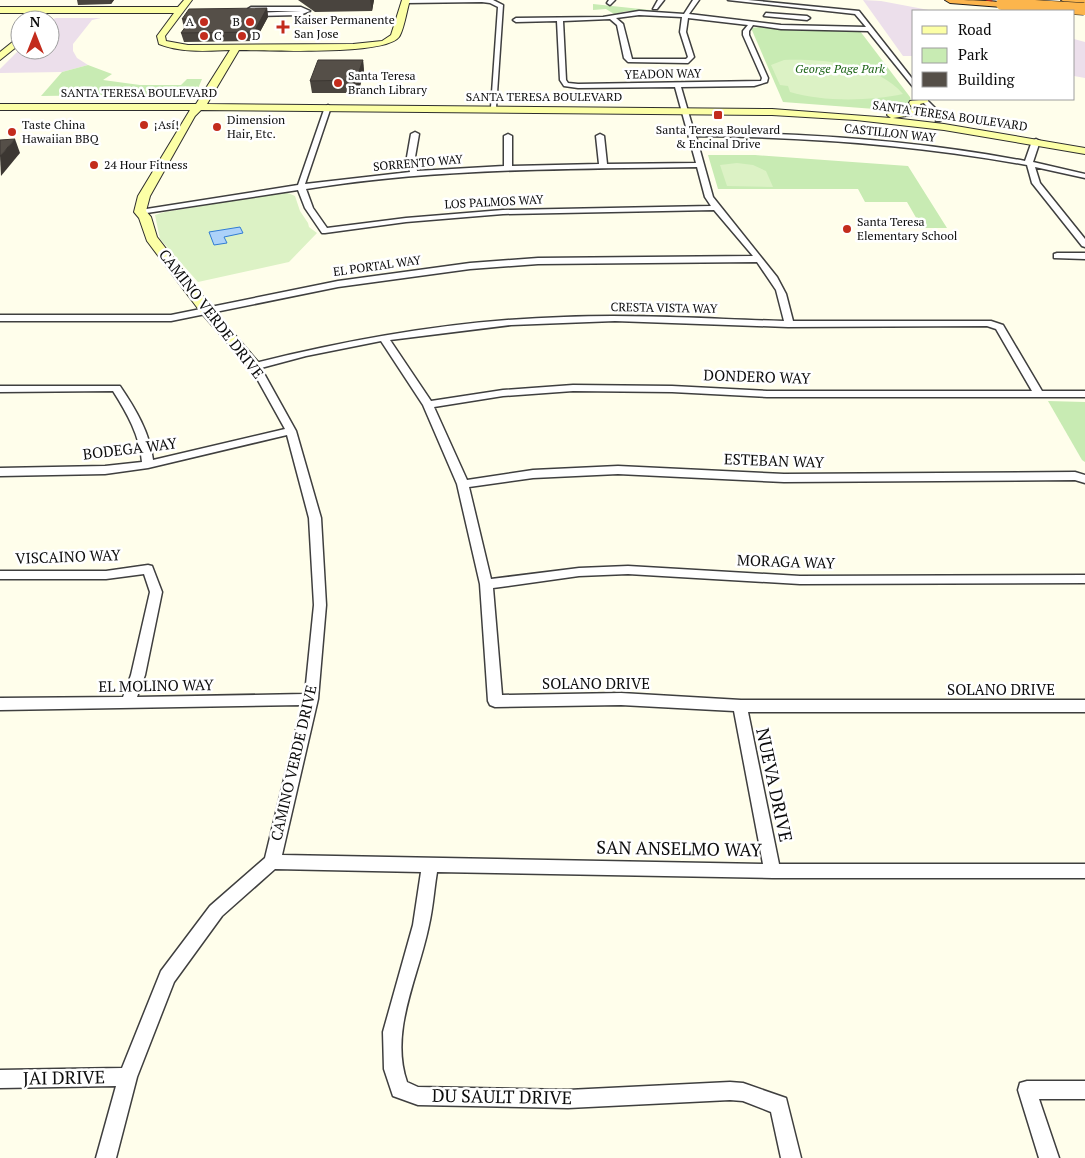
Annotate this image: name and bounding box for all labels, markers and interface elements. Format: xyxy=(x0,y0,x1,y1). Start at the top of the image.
north arrow xyxy=(10,10,60,60)
legend xyxy=(912,10,1075,100)
text: N xyxy=(30,12,41,31)
place label: Kaiser Permanente San Jose xyxy=(294,12,395,41)
place label: A xyxy=(186,14,195,29)
place label: B xyxy=(233,14,240,29)
marker: A xyxy=(198,16,210,28)
marker: B xyxy=(244,16,256,28)
text: Road xyxy=(958,19,991,39)
marker: Kaiser Permanente San Jose xyxy=(276,20,290,34)
place label: C xyxy=(214,28,222,43)
place label: D xyxy=(252,28,261,43)
marker: C xyxy=(198,30,210,42)
marker: D xyxy=(236,30,248,42)
text: Park xyxy=(958,44,988,64)
park label: George Page Park xyxy=(795,61,885,76)
street label: YEADON WAY xyxy=(624,65,702,82)
place label: Santa Teresa Branch Library xyxy=(348,68,428,97)
text: Building xyxy=(958,69,1016,89)
marker: Santa Teresa Branch Library xyxy=(332,77,344,89)
street label: SANTA TERESA BOULEVARD xyxy=(61,85,217,100)
street label: SANTA TERESA BOULEVARD xyxy=(466,89,622,104)
street label: SANTA TERESA BOULEVARD xyxy=(872,97,1029,134)
marker: Santa Teresa Boulevard & Encinal Drive xyxy=(712,109,724,121)
place label: Dimension Hair, Etc. xyxy=(227,112,285,141)
place label: Taste China Hawaiian BBQ xyxy=(22,117,100,146)
place label: ¡Así! xyxy=(154,117,179,132)
marker: ¡Así! xyxy=(138,119,150,131)
street label: CASTILLON WAY xyxy=(843,120,937,145)
marker: Dimension Hair, Etc. xyxy=(211,121,223,133)
place label: Santa Teresa Boulevard & Encinal Drive xyxy=(656,122,780,151)
marker: Taste China Hawaiian BBQ xyxy=(6,126,18,138)
street label: SORRENTO WAY xyxy=(372,151,464,174)
place label: 24 Hour Fitness xyxy=(104,157,188,172)
marker: 24 Hour Fitness xyxy=(88,159,100,171)
street label: LOS PALMOS WAY xyxy=(444,191,544,212)
place label: Santa Teresa Elementary School xyxy=(857,214,958,243)
marker: Santa Teresa Elementary School xyxy=(841,223,853,235)
street label: CAMINO VERDE DRIVE xyxy=(155,245,269,382)
street label: EL PORTAL WAY xyxy=(332,252,422,279)
street label: CRESTA VISTA WAY xyxy=(610,299,718,316)
street label: DONDERO WAY xyxy=(703,364,811,388)
street label: BODEGA WAY xyxy=(82,432,178,464)
street label: ESTEBAN WAY xyxy=(724,448,825,472)
street label: VISCAINO WAY xyxy=(15,544,121,568)
street label: MORAGA WAY xyxy=(737,549,836,573)
street label: SOLANO DRIVE xyxy=(542,673,650,693)
street label: EL MOLINO WAY xyxy=(98,674,214,696)
street label: SOLANO DRIVE xyxy=(947,679,1055,699)
street label: CAMINO VERDE DRIVE xyxy=(265,683,321,843)
street label: NUEVA DRIVE xyxy=(751,726,799,844)
street label: SAN ANSELMO WAY xyxy=(596,835,762,861)
street label: JAI DRIVE xyxy=(23,1064,105,1090)
street label: DU SAULT DRIVE xyxy=(432,1083,572,1109)

